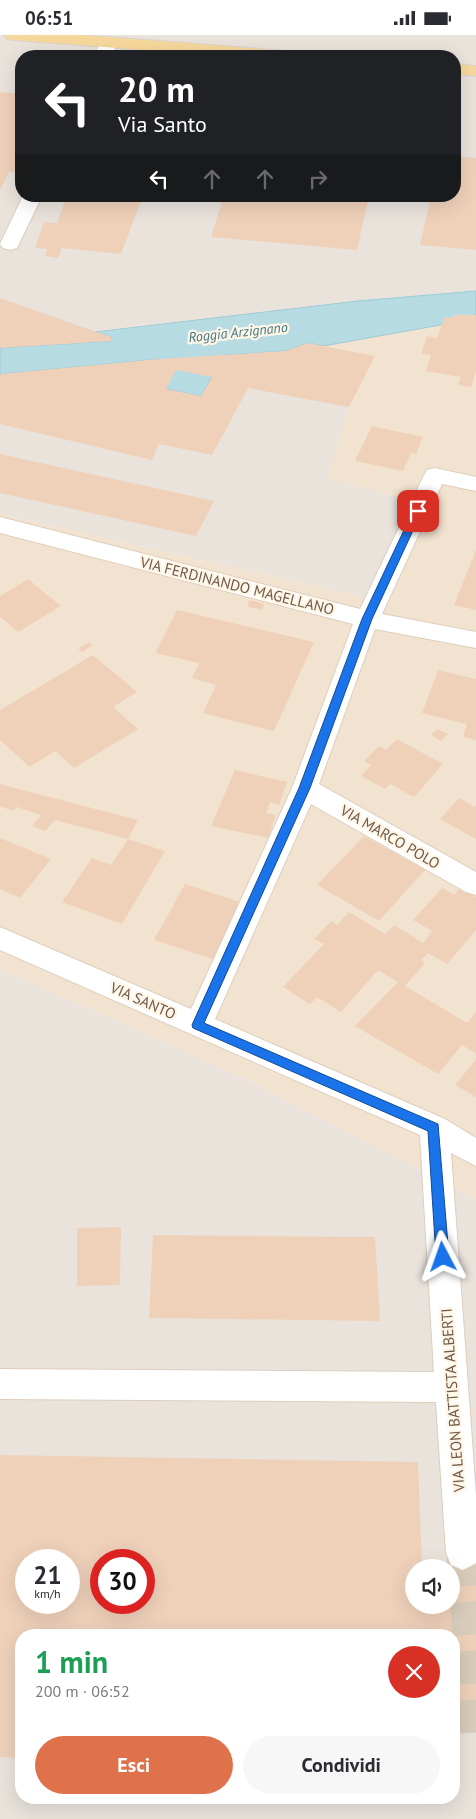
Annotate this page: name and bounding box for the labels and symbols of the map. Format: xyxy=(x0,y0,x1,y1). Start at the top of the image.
water label: Roggia Arzignano xyxy=(188,318,289,346)
pin xyxy=(397,490,439,532)
street label: VIA FERDINANDO MAGELLANO xyxy=(137,552,336,619)
street label: VIA MARCO POLO xyxy=(336,800,443,873)
street label: VIA SANTO xyxy=(107,977,179,1023)
position arrow xyxy=(416,1230,468,1282)
street label: VIA LEON BATTISTA ALBERTI xyxy=(437,1308,468,1494)
speed limit sign: 30 xyxy=(90,1549,155,1614)

